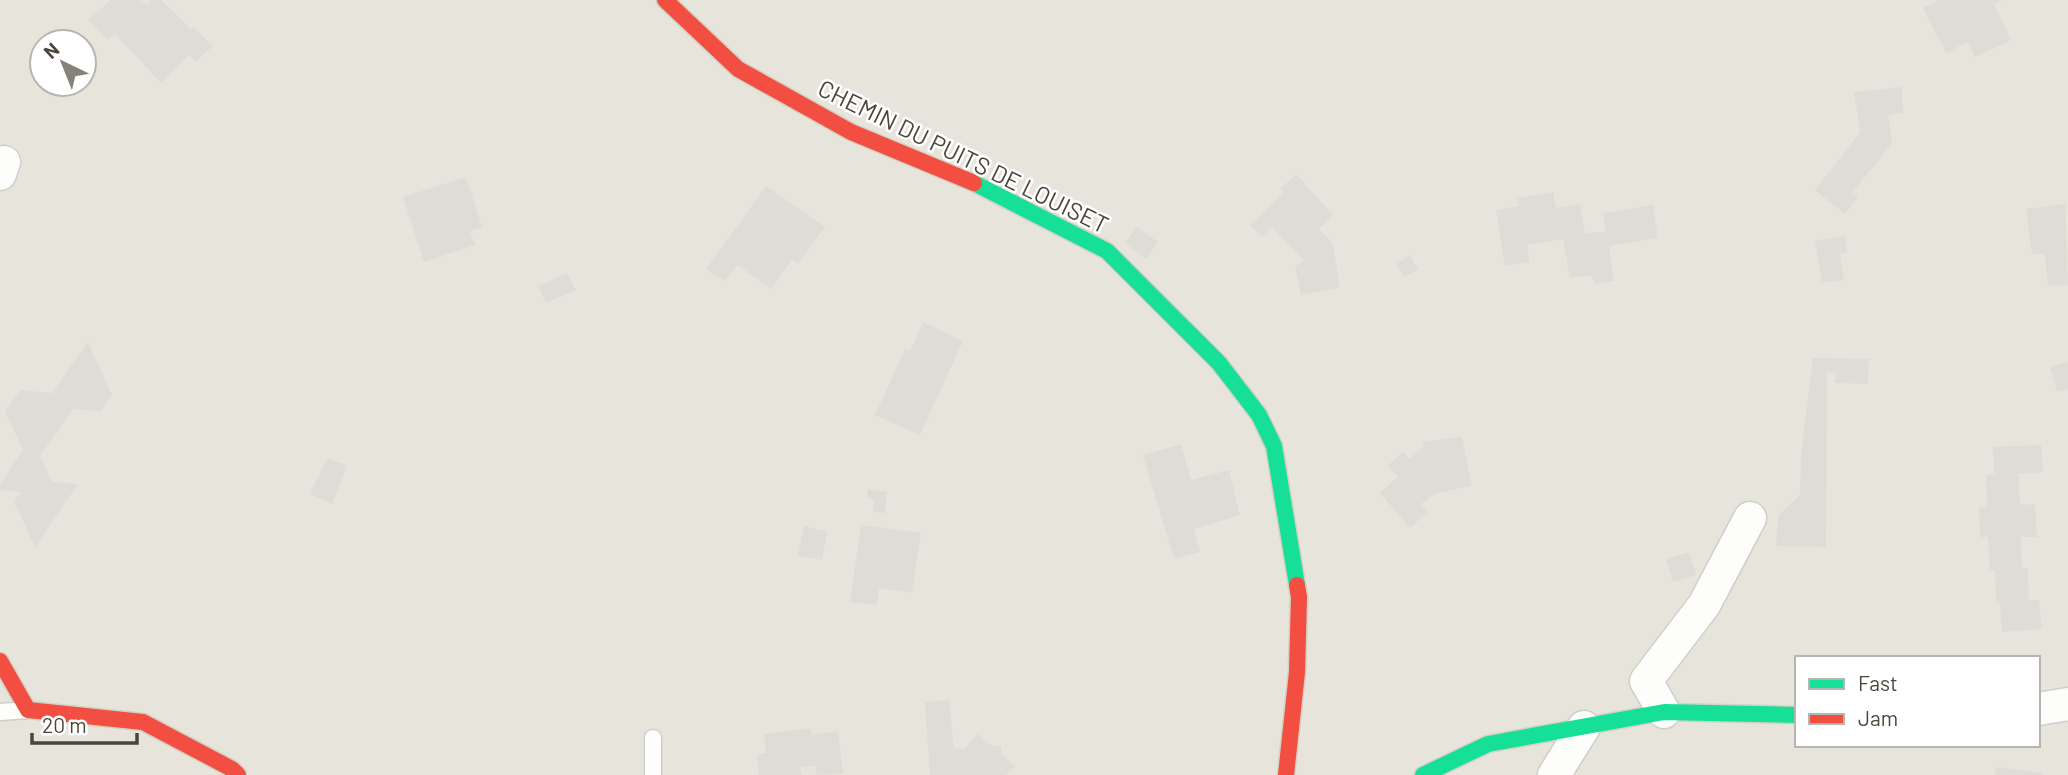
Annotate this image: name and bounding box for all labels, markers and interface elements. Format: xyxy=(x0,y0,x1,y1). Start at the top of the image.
north arrow xyxy=(28,28,98,98)
text: N xyxy=(39,37,64,63)
street label: CHEMIN DU PUITS DE LOUISET xyxy=(814,73,1114,239)
legend xyxy=(1795,656,2040,747)
text: Fast xyxy=(1858,670,1898,695)
scale bar xyxy=(32,702,136,746)
text: Jam xyxy=(1858,705,1898,730)
text: 20 m xyxy=(42,712,87,737)

